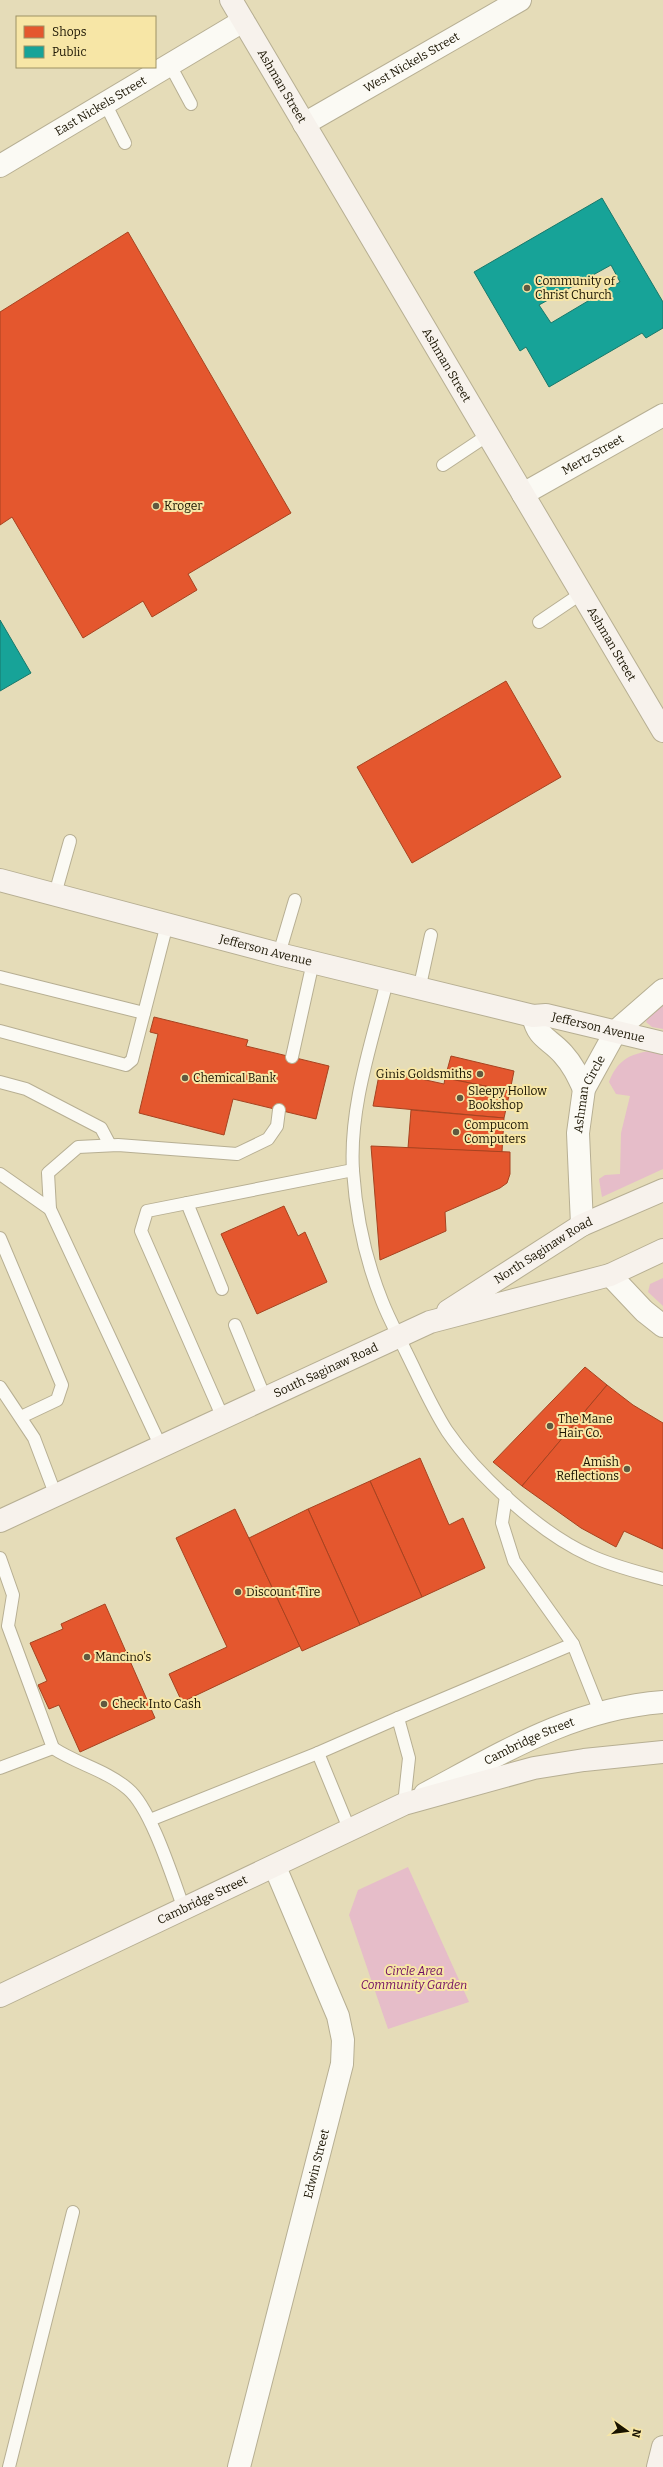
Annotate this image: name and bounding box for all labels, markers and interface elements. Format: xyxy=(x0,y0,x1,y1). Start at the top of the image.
legend xyxy=(16,16,156,68)
text: Shops xyxy=(52,25,87,39)
street label: West Nickels Street xyxy=(361,29,462,95)
text: Public xyxy=(52,45,87,59)
street label: Ashman Street xyxy=(255,47,309,126)
street label: East Nickels Street xyxy=(52,73,149,139)
place label: Community of Christ Church xyxy=(535,274,616,302)
marker: Community of Christ Church xyxy=(522,283,532,293)
street label: Ashman Street xyxy=(419,326,474,405)
street label: Mertz Street xyxy=(559,431,627,478)
place label: Kroger xyxy=(164,499,203,513)
marker: Kroger xyxy=(151,501,161,511)
street label: Ashman Street xyxy=(584,604,639,684)
street label: Jefferson Avenue xyxy=(217,931,314,969)
street label: Jefferson Avenue xyxy=(550,1009,646,1045)
street label: Ashman Circle xyxy=(571,1053,608,1134)
place label: Ginis Goldsmiths xyxy=(376,1067,472,1081)
marker: Ginis Goldsmiths xyxy=(475,1069,485,1079)
place label: Chemical Bank xyxy=(193,1071,276,1085)
marker: Chemical Bank xyxy=(180,1073,190,1083)
place label: Sleepy Hollow Bookshop xyxy=(468,1084,547,1112)
marker: Sleepy Hollow Bookshop xyxy=(455,1093,465,1103)
place label: Compucom Computers xyxy=(464,1118,529,1146)
marker: Compucom Computers xyxy=(451,1127,461,1137)
street label: North Saginaw Road xyxy=(492,1214,594,1286)
street label: South Saginaw Road xyxy=(271,1340,380,1400)
place label: The Mane Hair Co. xyxy=(558,1412,613,1440)
marker: The Mane Hair Co. xyxy=(545,1421,555,1431)
place label: Amish Reflections xyxy=(556,1455,620,1483)
marker: Amish Reflections xyxy=(622,1464,632,1474)
place label: Discount Tire xyxy=(246,1585,320,1599)
marker: Discount Tire xyxy=(233,1587,243,1597)
place label: Mancino's xyxy=(95,1650,151,1664)
marker: Mancino's xyxy=(82,1652,92,1662)
place label: Check Into Cash xyxy=(112,1697,202,1711)
marker: Check Into Cash xyxy=(99,1699,109,1709)
street label: Cambridge Street xyxy=(482,1714,577,1768)
street label: Cambridge Street xyxy=(155,1872,250,1927)
park label: Circle Area Community Garden xyxy=(361,1964,467,1992)
street label: Edwin Street xyxy=(301,2127,332,2200)
north arrow xyxy=(607,2411,647,2451)
text: N xyxy=(629,2428,644,2439)

